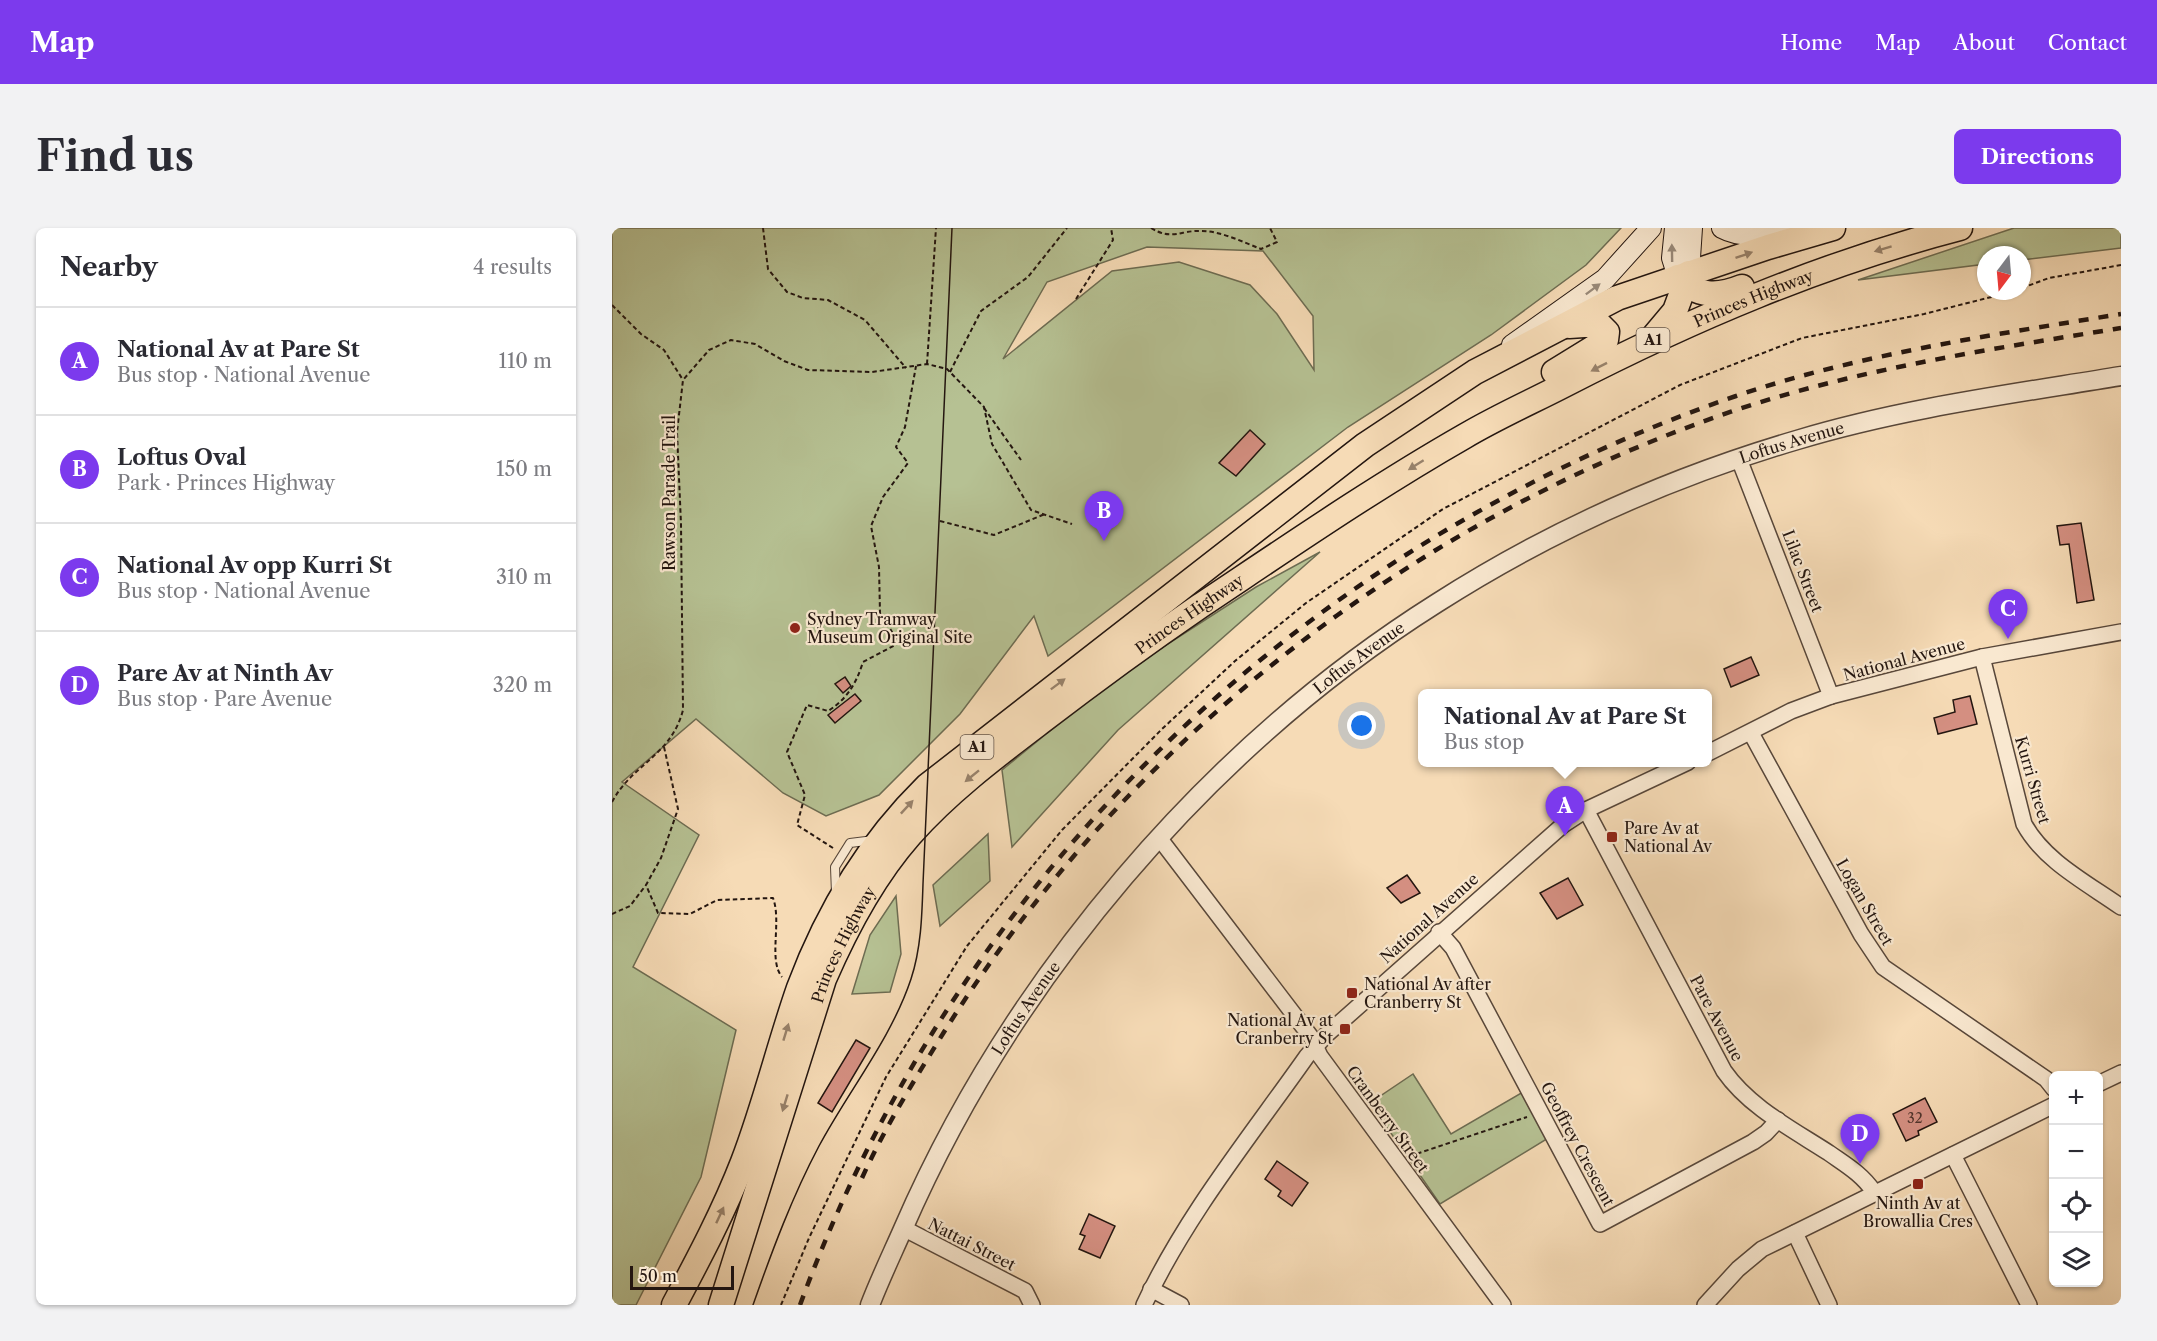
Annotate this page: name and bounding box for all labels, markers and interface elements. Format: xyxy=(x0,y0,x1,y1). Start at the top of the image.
text: Map xyxy=(30,25,94,59)
text: Home xyxy=(1781,30,1842,55)
text: Map xyxy=(1875,30,1920,55)
text: About xyxy=(1953,30,2015,55)
text: Contact xyxy=(2048,30,2127,55)
button: Directions xyxy=(1954,129,2121,184)
text: Find us xyxy=(36,130,194,182)
one-way arrow xyxy=(1667,244,1677,263)
one-way arrow xyxy=(1874,245,1892,254)
north arrow xyxy=(1977,246,2031,300)
one-way arrow xyxy=(1735,249,1753,259)
text: Nearby xyxy=(60,251,158,283)
text: 4 results xyxy=(473,255,552,279)
street label: Princes Highway xyxy=(1690,265,1817,331)
one-way arrow xyxy=(1584,283,1600,295)
road number: A1 xyxy=(1636,328,1670,352)
text: National Av at Pare St xyxy=(117,336,360,363)
text: A xyxy=(72,349,87,373)
text: 110 m xyxy=(499,349,552,373)
one-way arrow xyxy=(1591,362,1608,371)
text: Bus stop · National Avenue xyxy=(117,363,370,387)
street label: Rawson Parade Trail xyxy=(659,415,679,571)
street label: Loftus Avenue xyxy=(1736,417,1846,468)
text: Loftus Oval xyxy=(117,444,246,471)
text: B xyxy=(72,457,87,481)
text: 150 m xyxy=(496,457,552,481)
one-way arrow xyxy=(1408,460,1424,471)
text: Park · Princes Highway xyxy=(117,471,335,495)
pin: B xyxy=(1084,492,1124,541)
street label: Lilac Street xyxy=(1778,527,1828,615)
text: National Av opp Kurri St xyxy=(117,552,392,579)
text: C xyxy=(71,565,88,589)
text: 310 m xyxy=(496,565,552,589)
street label: Princes Highway xyxy=(1131,569,1248,658)
text: Bus stop · National Avenue xyxy=(117,579,370,603)
pin: C xyxy=(1988,590,2028,639)
place label: Sydney Tramway Museum Original Site xyxy=(807,609,973,647)
street label: Loftus Avenue xyxy=(1309,617,1408,698)
marker: Sydney Tramway Museum Original Site xyxy=(788,621,802,635)
street label: National Avenue xyxy=(1841,633,1967,685)
text: Pare Av at Ninth Av xyxy=(117,660,333,687)
text: D xyxy=(71,673,88,697)
text: 320 m xyxy=(493,673,552,697)
one-way arrow xyxy=(1050,678,1066,691)
text: Bus stop · Pare Avenue xyxy=(117,687,332,711)
popup xyxy=(1418,689,1712,767)
text: National Av at Pare St xyxy=(1444,703,1686,730)
your location xyxy=(1347,711,1376,740)
text: Bus stop xyxy=(1444,730,1524,754)
street label: Kurri Street xyxy=(2011,734,2055,826)
road number: A1 xyxy=(960,735,994,759)
one-way arrow xyxy=(964,770,980,783)
pin: A xyxy=(1546,786,1584,836)
one-way arrow xyxy=(900,800,913,815)
place label: Pare Av at National Av xyxy=(1624,818,1712,856)
marker: Pare Av at National Av xyxy=(1605,830,1619,844)
street label: Logan Street xyxy=(1832,855,1898,949)
street label: National Avenue xyxy=(1376,869,1482,967)
street label: Princes Highway xyxy=(807,882,880,1005)
street label: Loftus Avenue xyxy=(987,957,1064,1059)
street label: Pare Avenue xyxy=(1686,971,1748,1065)
place label: National Av after Cranberry St xyxy=(1364,974,1491,1012)
marker: National Av after Cranberry St xyxy=(1345,986,1359,1000)
place label: National Av at Cranberry St xyxy=(1227,1010,1333,1048)
marker: National Av at Cranberry St xyxy=(1338,1022,1352,1036)
one-way arrow xyxy=(782,1023,791,1041)
street label: Cranberry Street xyxy=(1342,1062,1434,1177)
map controls xyxy=(2049,1071,2103,1287)
button: + xyxy=(2049,1071,2103,1125)
street label: Geoffrey Crescent xyxy=(1537,1078,1619,1210)
one-way arrow xyxy=(780,1094,789,1112)
house number: 32 xyxy=(1907,1109,1923,1127)
pin: D xyxy=(1840,1114,1880,1164)
button: − xyxy=(2049,1125,2103,1179)
marker: Ninth Av at Browallia Cres xyxy=(1911,1177,1925,1191)
button: locate xyxy=(2049,1179,2103,1233)
place label: Ninth Av at Browallia Cres xyxy=(1863,1193,1973,1231)
one-way arrow xyxy=(715,1207,724,1224)
street label: Nattai Street xyxy=(925,1213,1019,1275)
button: layers xyxy=(2049,1233,2103,1287)
scale bar xyxy=(630,1263,734,1290)
text: 50 m xyxy=(639,1266,677,1286)

